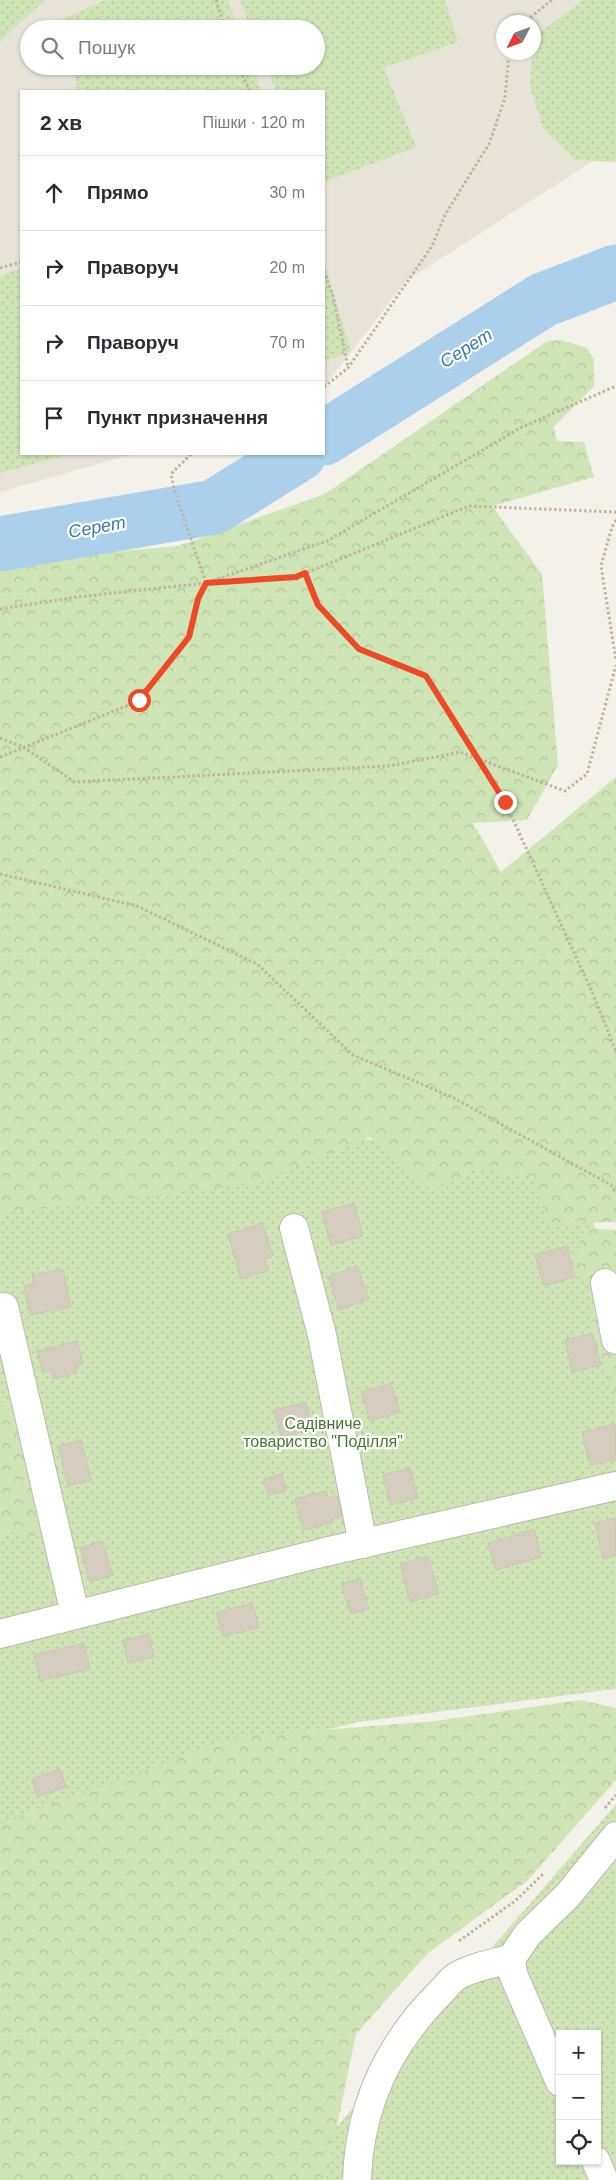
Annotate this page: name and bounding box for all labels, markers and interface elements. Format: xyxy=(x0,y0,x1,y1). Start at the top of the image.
north arrow xyxy=(496,15,541,60)
search box xyxy=(20,20,325,75)
icon: search xyxy=(38,34,66,62)
text: Пошук xyxy=(78,37,135,58)
text: 2 хв xyxy=(40,111,82,134)
text: Пішки · 120 m xyxy=(202,114,305,131)
icon: ahead xyxy=(40,179,68,207)
text: Прямо xyxy=(87,182,149,203)
text: 30 m xyxy=(269,184,305,201)
icon: right xyxy=(40,254,68,282)
text: Праворуч xyxy=(87,257,179,278)
text: 20 m xyxy=(269,259,305,276)
water label: Серет xyxy=(436,324,496,372)
icon: right xyxy=(40,329,68,357)
text: Праворуч xyxy=(87,332,179,353)
text: 70 m xyxy=(269,334,305,351)
icon: arrive xyxy=(40,404,68,432)
text: Пункт призначення xyxy=(87,407,268,428)
water label: Серет xyxy=(67,512,127,542)
route start xyxy=(128,689,151,712)
route end xyxy=(494,791,517,814)
park label: Садівниче товариство "Поділля" xyxy=(243,1415,403,1450)
map controls xyxy=(556,2030,601,2165)
button: + xyxy=(556,2030,601,2075)
button: − xyxy=(556,2075,601,2120)
button: locate xyxy=(556,2120,601,2165)

